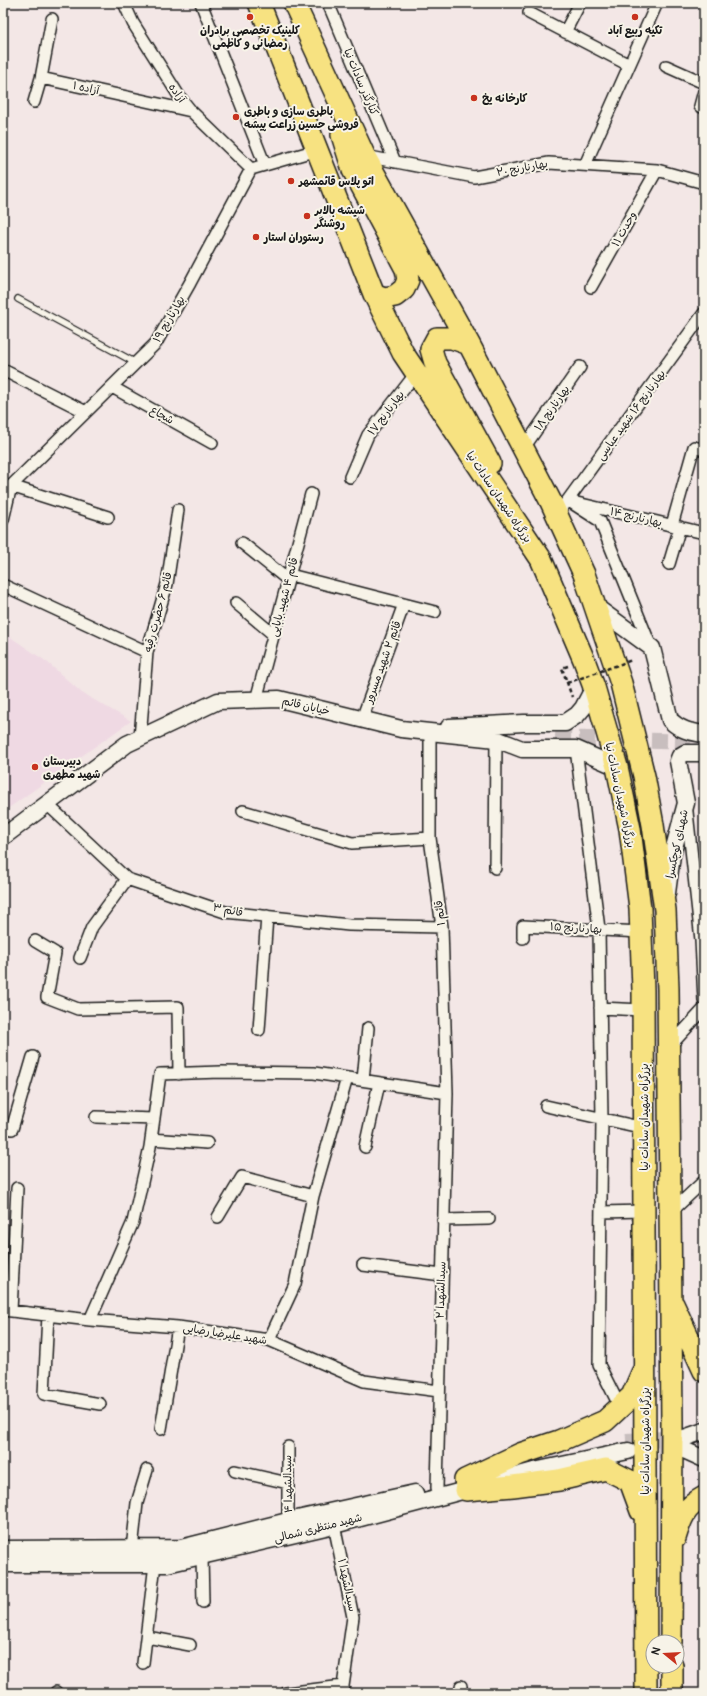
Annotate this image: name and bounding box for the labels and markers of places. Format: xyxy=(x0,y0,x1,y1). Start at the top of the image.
marker: کلینیک تخصصی برادران رمضانی و کاظمی xyxy=(245,12,255,22)
marker: تکیه ربیع آباد xyxy=(630,12,640,22)
place label: کلینیک تخصصی برادران رمضانی و کاظمی xyxy=(200,24,300,51)
place label: تکیه ربیع آباد xyxy=(608,24,663,38)
place label: کارخانه یخ xyxy=(482,92,527,105)
marker: کارخانه یخ xyxy=(469,93,479,103)
place label: باطری سازی و باطری فروشی حسین زراعت پیشه xyxy=(244,105,359,132)
marker: باطری سازی و باطری فروشی حسین زراعت پیشه xyxy=(231,112,241,122)
place label: اتو پلاس قائمشهر xyxy=(298,175,374,189)
marker: اتو پلاس قائمشهر xyxy=(286,176,296,186)
place label: شیشه بالابر روشنگر xyxy=(314,204,365,230)
marker: شیشه بالابر روشنگر xyxy=(302,211,312,221)
place label: رستوران استار xyxy=(263,231,324,245)
marker: رستوران استار xyxy=(251,232,261,242)
place label: دبیرستان شهید مطهری xyxy=(43,755,100,781)
marker: دبیرستان شهید مطهری xyxy=(30,762,40,772)

